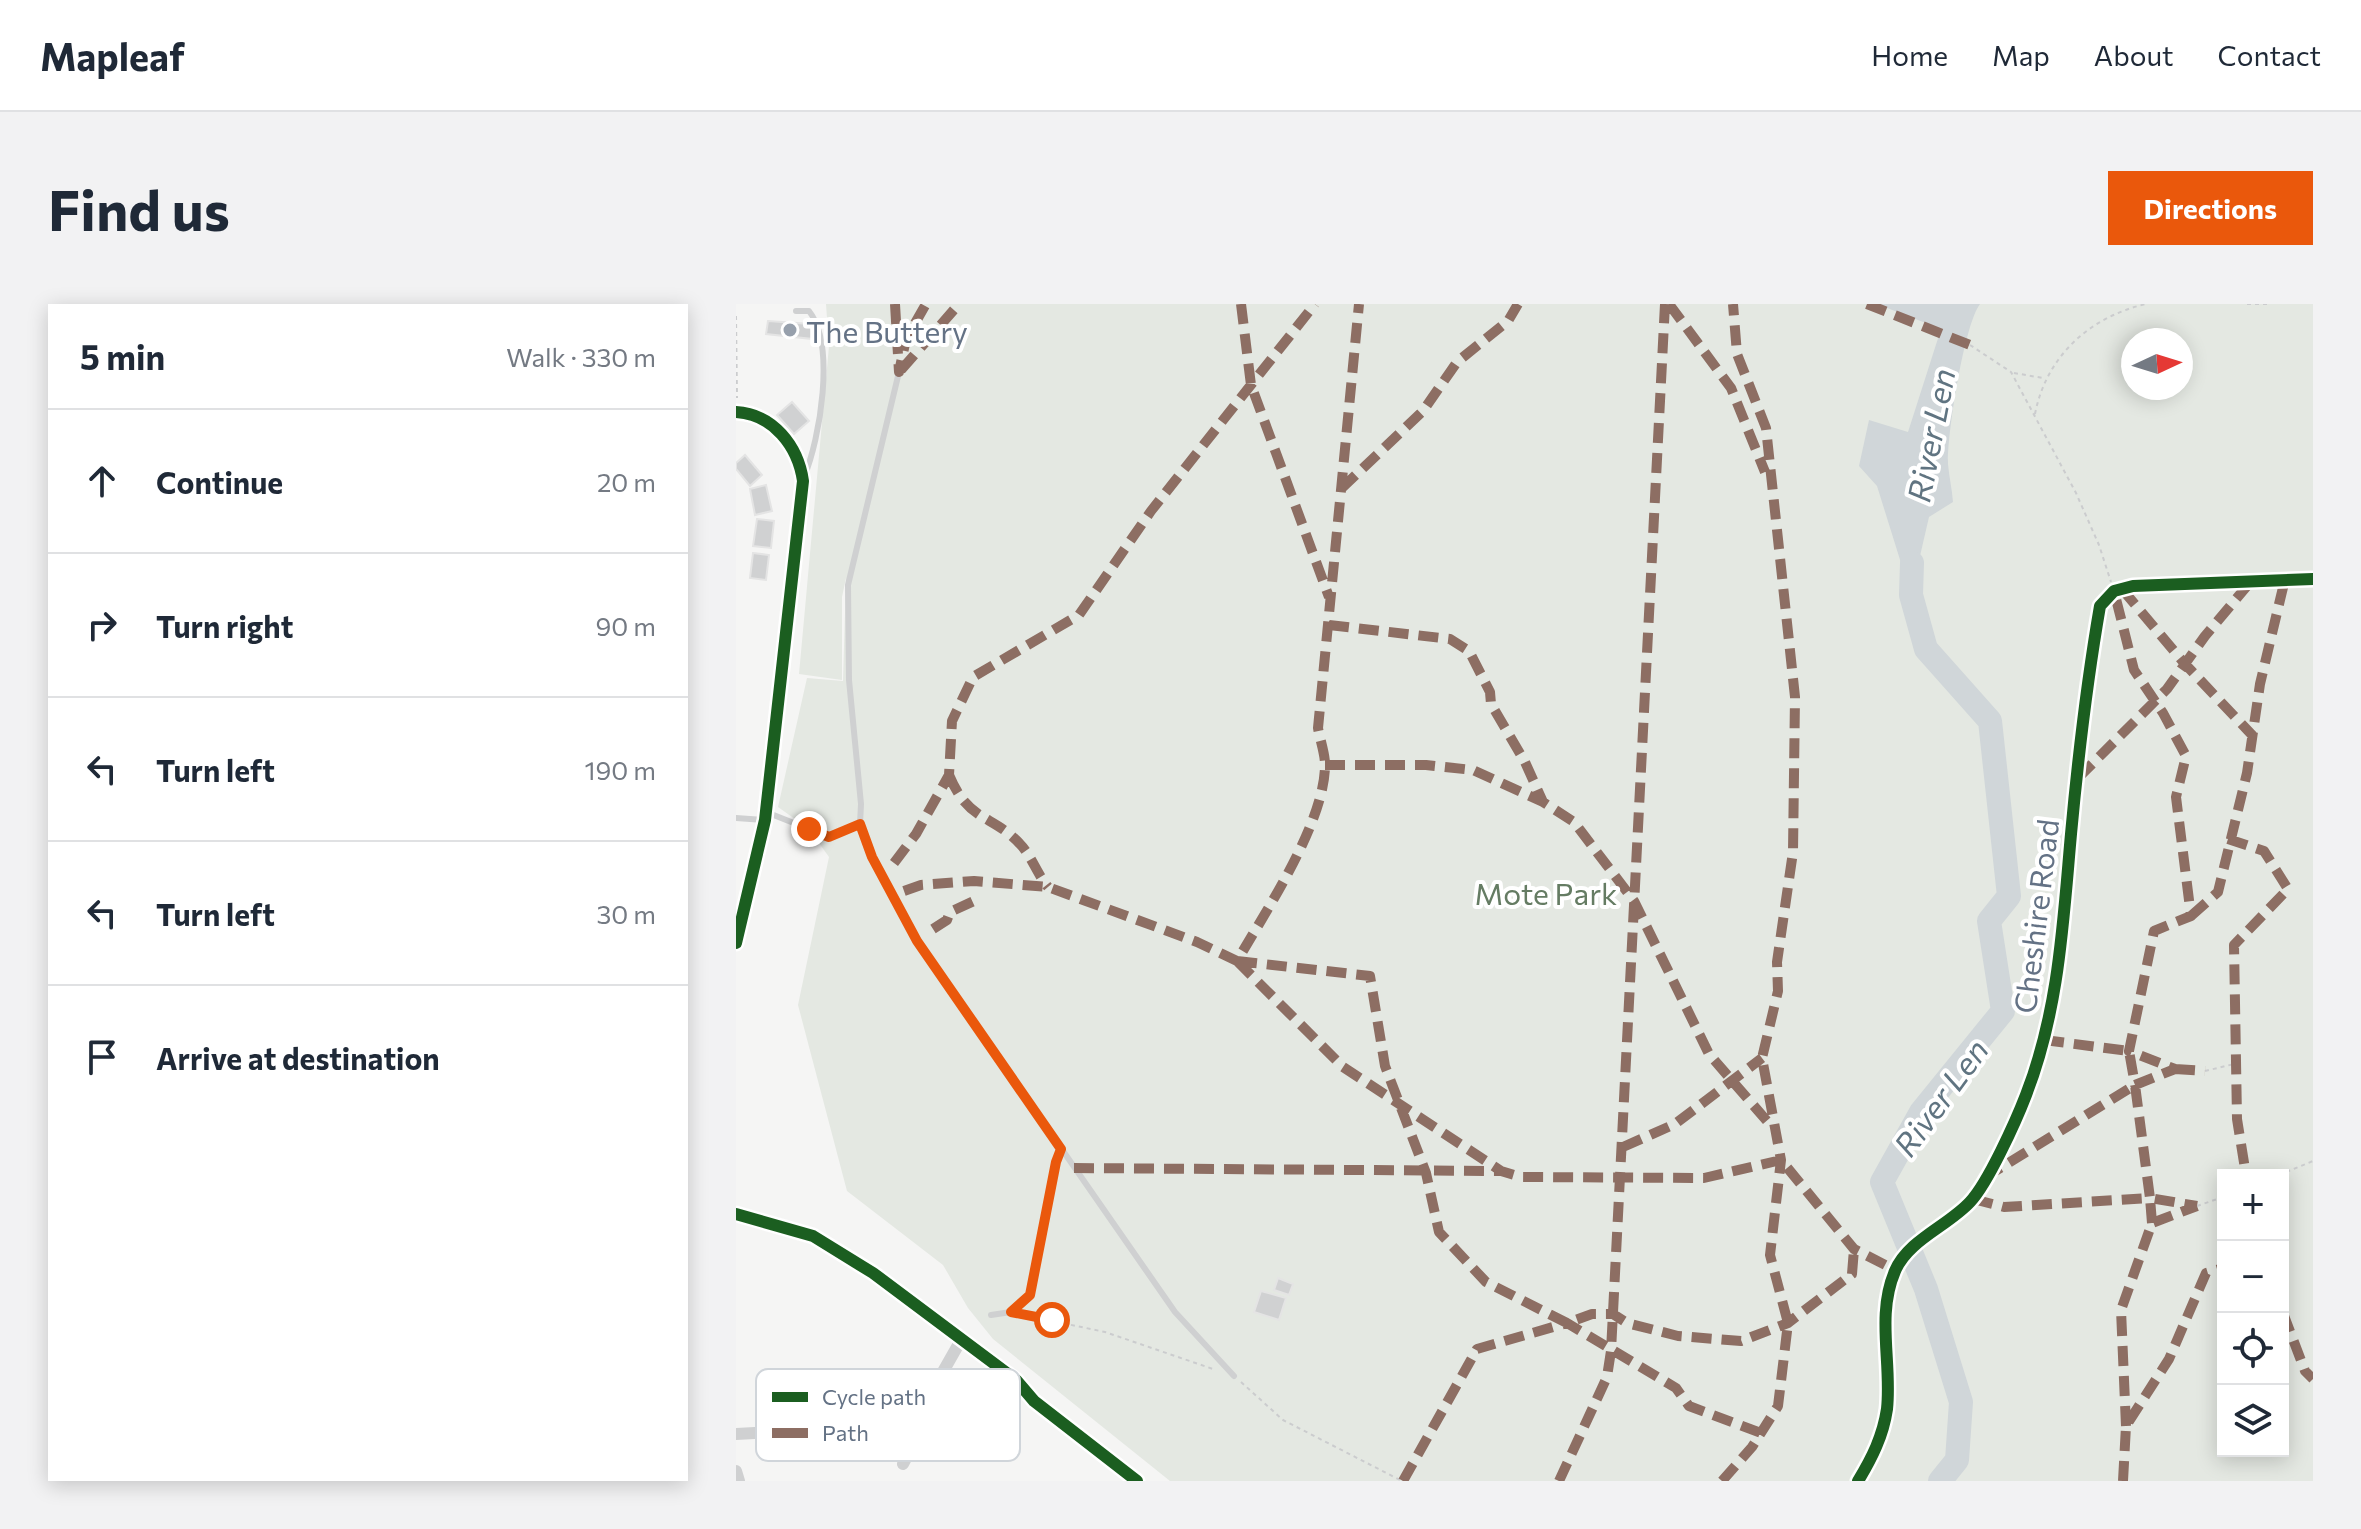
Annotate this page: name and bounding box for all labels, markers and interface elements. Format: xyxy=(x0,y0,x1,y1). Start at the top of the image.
text: Mapleaf xyxy=(40,32,185,79)
text: Home xyxy=(1871,38,1948,72)
text: Map xyxy=(1992,38,2050,72)
text: About xyxy=(2094,38,2174,72)
text: Contact xyxy=(2218,38,2321,72)
button: Directions xyxy=(2108,171,2313,245)
text: Find us xyxy=(48,174,230,243)
place label: The Buttery xyxy=(806,312,968,349)
marker: The Buttery xyxy=(781,321,799,339)
north arrow xyxy=(2121,328,2193,400)
text: 5 min xyxy=(80,335,165,377)
text: Walk · 330 m xyxy=(506,341,656,372)
water label: River Len xyxy=(1897,365,1963,505)
icon: ahead xyxy=(80,459,124,503)
text: Continue xyxy=(156,463,283,500)
text: 20 m xyxy=(597,466,656,497)
icon: right xyxy=(80,603,124,647)
text: Turn right xyxy=(156,607,293,644)
text: 90 m xyxy=(596,610,656,641)
icon: left xyxy=(80,747,124,791)
text: Turn left xyxy=(156,751,275,788)
text: 190 m xyxy=(584,754,656,785)
route end xyxy=(791,811,827,847)
street label: Cheshire Road xyxy=(2005,817,2065,1015)
park label: Mote Park xyxy=(1475,874,1617,911)
icon: left xyxy=(80,891,124,935)
text: Turn left xyxy=(156,895,275,932)
text: 30 m xyxy=(597,898,656,929)
water label: River Len xyxy=(1884,1031,1996,1163)
icon: arrive xyxy=(80,1035,124,1079)
text: Arrive at destination xyxy=(156,1039,440,1076)
map controls xyxy=(2217,1169,2289,1457)
button: + xyxy=(2217,1169,2289,1241)
button: − xyxy=(2217,1241,2289,1313)
route start xyxy=(1034,1302,1070,1338)
button: locate xyxy=(2217,1313,2289,1385)
legend xyxy=(756,1369,1020,1461)
text: Cycle path xyxy=(822,1383,926,1410)
button: layers xyxy=(2217,1385,2289,1457)
text: Path xyxy=(822,1419,869,1446)

